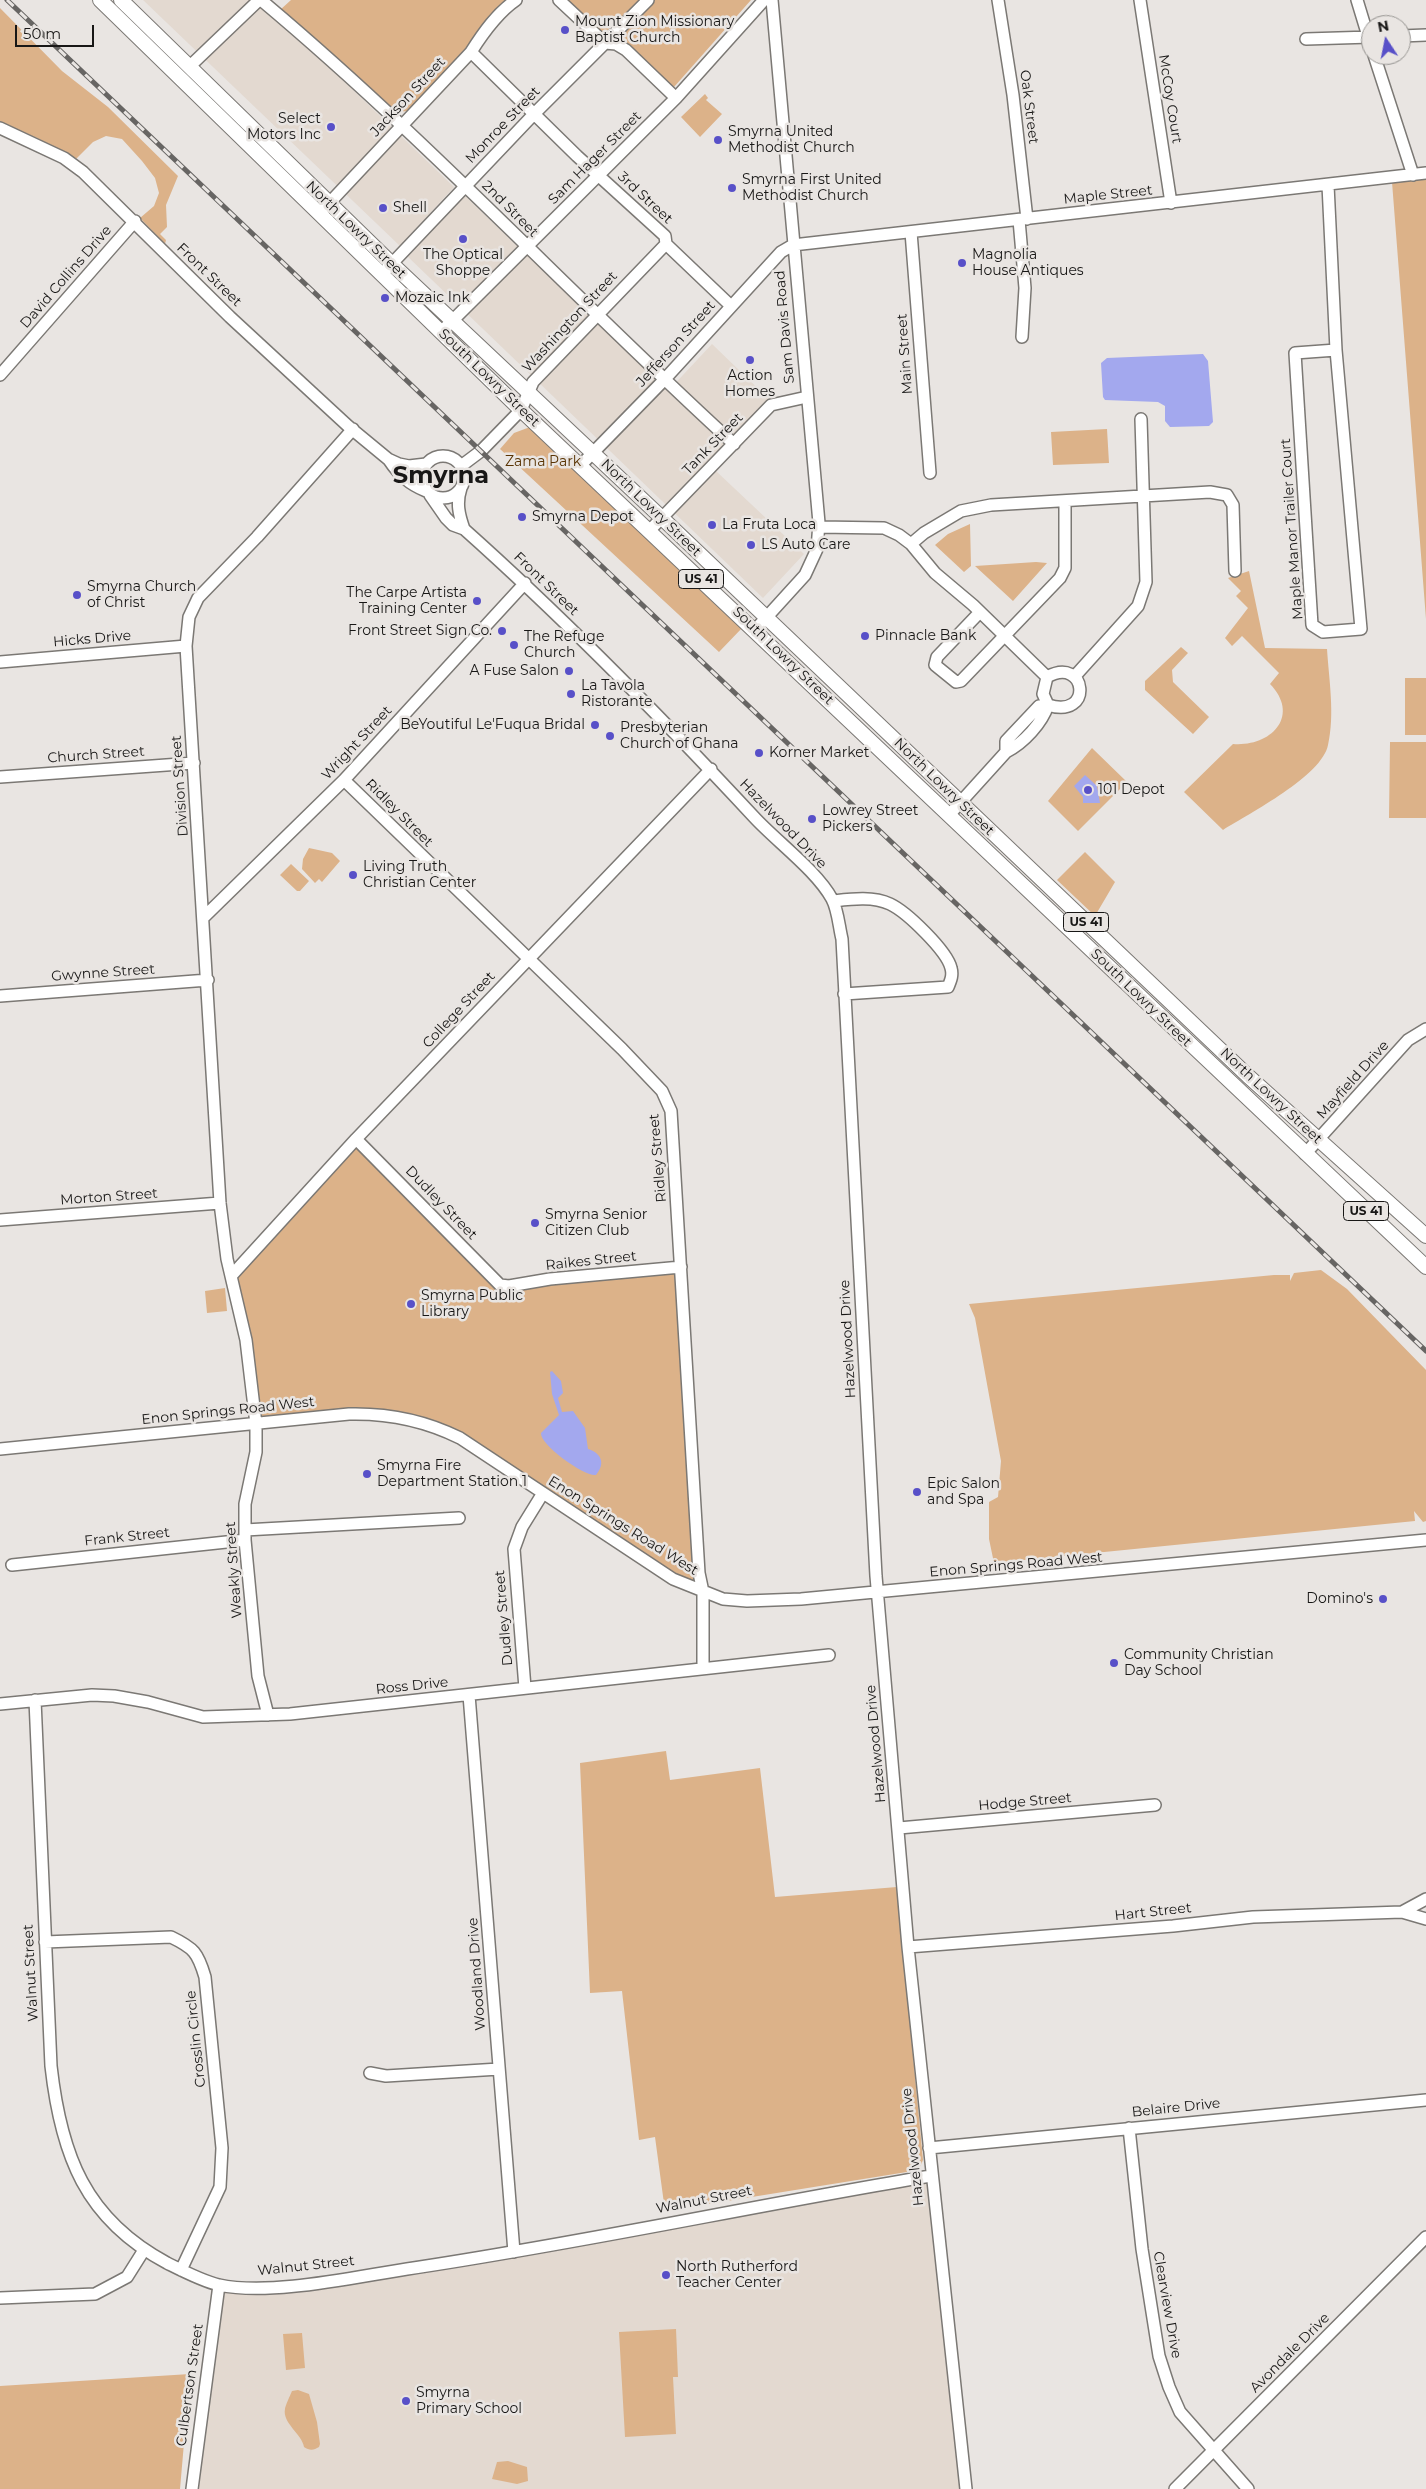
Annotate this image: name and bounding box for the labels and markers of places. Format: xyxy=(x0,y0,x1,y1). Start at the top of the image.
place label: Mount Zion Missionary Baptist Church xyxy=(575,14,734,46)
marker: Mount Zion Missionary Baptist Church xyxy=(559,24,571,36)
place label: Select Motors Inc xyxy=(247,111,321,144)
marker: Select Motors Inc xyxy=(325,121,337,133)
place label: Smyrna United Methodist Church xyxy=(728,124,855,156)
marker: Smyrna United Methodist Church xyxy=(712,134,724,146)
place label: Smyrna First United Methodist Church xyxy=(742,172,882,204)
marker: Smyrna First United Methodist Church xyxy=(726,182,738,194)
place label: Shell xyxy=(393,200,427,216)
marker: Shell xyxy=(377,202,389,214)
marker: The Optical Shoppe xyxy=(457,233,469,245)
place label: The Optical Shoppe xyxy=(423,247,503,280)
place label: Magnolia House Antiques xyxy=(972,247,1084,280)
marker: Magnolia House Antiques xyxy=(956,257,968,269)
place label: Mozaic Ink xyxy=(395,290,470,306)
marker: Mozaic Ink xyxy=(379,292,391,304)
marker: Action Homes xyxy=(744,354,756,366)
place label: Action Homes xyxy=(725,368,775,401)
place label: Smyrna Depot xyxy=(532,509,634,525)
marker: Smyrna Depot xyxy=(516,511,528,523)
place label: La Fruta Loca xyxy=(722,517,816,533)
marker: La Fruta Loca xyxy=(706,519,718,531)
place label: LS Auto Care xyxy=(761,537,851,553)
marker: LS Auto Care xyxy=(745,539,757,551)
place label: Smyrna Church of Christ xyxy=(87,579,196,612)
place label: The Carpe Artista Training Center xyxy=(346,585,467,618)
marker: Smyrna Church of Christ xyxy=(71,589,83,601)
marker: The Carpe Artista Training Center xyxy=(471,595,483,607)
place label: Front Street Sign Co. xyxy=(348,623,492,639)
marker: Front Street Sign Co. xyxy=(496,625,508,637)
place label: Pinnacle Bank xyxy=(875,628,976,644)
place label: The Refuge Church xyxy=(524,629,604,662)
marker: Pinnacle Bank xyxy=(859,630,871,642)
marker: The Refuge Church xyxy=(508,639,520,651)
place label: A Fuse Salon xyxy=(469,663,559,679)
marker: A Fuse Salon xyxy=(563,665,575,677)
place label: La Tavola Ristorante xyxy=(581,678,653,710)
marker: La Tavola Ristorante xyxy=(565,688,577,700)
place label: BeYoutiful Le'Fuqua Bridal xyxy=(400,717,585,733)
marker: BeYoutiful Le'Fuqua Bridal xyxy=(589,719,601,731)
place label: Presbyterian Church of Ghana xyxy=(620,720,739,752)
marker: Presbyterian Church of Ghana xyxy=(604,730,616,742)
place label: Korner Market xyxy=(769,745,869,761)
marker: Korner Market xyxy=(753,747,765,759)
place label: 101 Depot xyxy=(1098,782,1165,798)
marker: 101 Depot xyxy=(1082,784,1094,796)
place label: Lowrey Street Pickers xyxy=(822,803,918,836)
marker: Lowrey Street Pickers xyxy=(806,813,818,825)
place label: Living Truth Christian Center xyxy=(363,859,476,892)
marker: Living Truth Christian Center xyxy=(347,869,359,881)
place label: Smyrna Senior Citizen Club xyxy=(545,1207,647,1240)
marker: Smyrna Senior Citizen Club xyxy=(529,1217,541,1229)
place label: Smyrna Public Library xyxy=(421,1288,523,1320)
marker: Smyrna Public Library xyxy=(405,1298,417,1310)
place label: Smyrna Fire Department Station 1 xyxy=(377,1458,527,1490)
marker: Smyrna Fire Department Station 1 xyxy=(361,1468,373,1480)
place label: Epic Salon and Spa xyxy=(927,1476,1000,1508)
marker: Epic Salon and Spa xyxy=(911,1486,923,1498)
place label: Domino's xyxy=(1306,1591,1373,1607)
marker: Domino's xyxy=(1377,1593,1389,1605)
place label: Community Christian Day School xyxy=(1124,1647,1274,1680)
marker: Community Christian Day School xyxy=(1108,1657,1120,1669)
place label: North Rutherford Teacher Center xyxy=(676,2259,798,2292)
marker: North Rutherford Teacher Center xyxy=(660,2269,672,2281)
place label: Smyrna Primary School xyxy=(416,2385,522,2418)
marker: Smyrna Primary School xyxy=(400,2395,412,2407)

